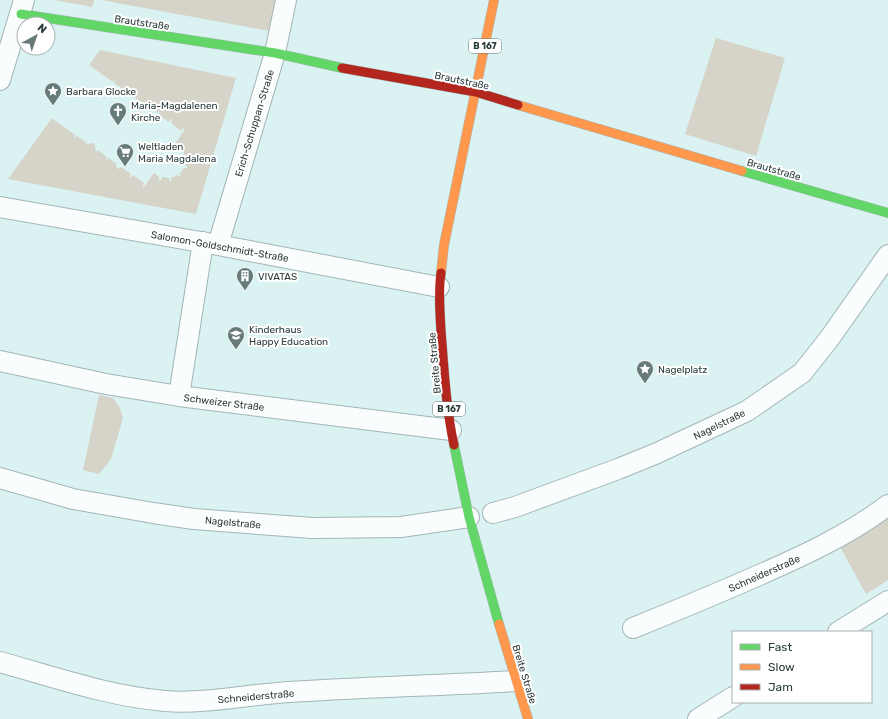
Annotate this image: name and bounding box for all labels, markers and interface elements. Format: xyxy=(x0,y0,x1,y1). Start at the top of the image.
street label: Brautstraße xyxy=(113,13,171,33)
north arrow xyxy=(16,16,56,56)
text: N xyxy=(35,21,49,36)
road number: B 167 xyxy=(469,39,501,53)
street label: Erich-Schuppan-Straße xyxy=(233,68,277,178)
street label: Brautstraße xyxy=(433,69,491,93)
place icon: Barbara Glocke xyxy=(43,81,63,106)
place label: Barbara Glocke xyxy=(66,86,137,98)
place label: Maria-Magdalenen Kirche xyxy=(131,100,218,124)
church icon: Maria-Magdalenen Kirche xyxy=(108,101,128,126)
place label: Weltladen Maria Magdalena xyxy=(138,141,216,165)
supermarket icon: Weltladen Maria Magdalena xyxy=(115,142,135,167)
street label: Brautstraße xyxy=(745,157,802,183)
street label: Salomon-Goldschmidt-Straße xyxy=(150,229,290,265)
building icon: VIVATAS xyxy=(235,266,255,291)
place label: VIVATAS xyxy=(258,271,297,283)
place label: Kinderhaus Happy Education xyxy=(249,324,328,348)
school or university icon: Kinderhaus Happy Education xyxy=(226,325,246,350)
street label: Breite Straße xyxy=(426,332,444,394)
place icon: Nagelplatz xyxy=(635,359,655,384)
place label: Nagelplatz xyxy=(658,364,707,376)
street label: Schweizer Straße xyxy=(183,392,265,414)
road number: B 167 xyxy=(433,402,465,416)
street label: Nagelstraße xyxy=(692,407,748,443)
street label: Nagelstraße xyxy=(204,515,262,531)
street label: Schneiderstraße xyxy=(727,553,802,595)
legend xyxy=(732,631,872,703)
text: Fast xyxy=(768,640,792,654)
street label: Breite Straße xyxy=(509,643,539,706)
text: Slow xyxy=(768,660,795,674)
text: Jam xyxy=(768,680,793,694)
street label: Schneiderstraße xyxy=(217,688,295,706)

